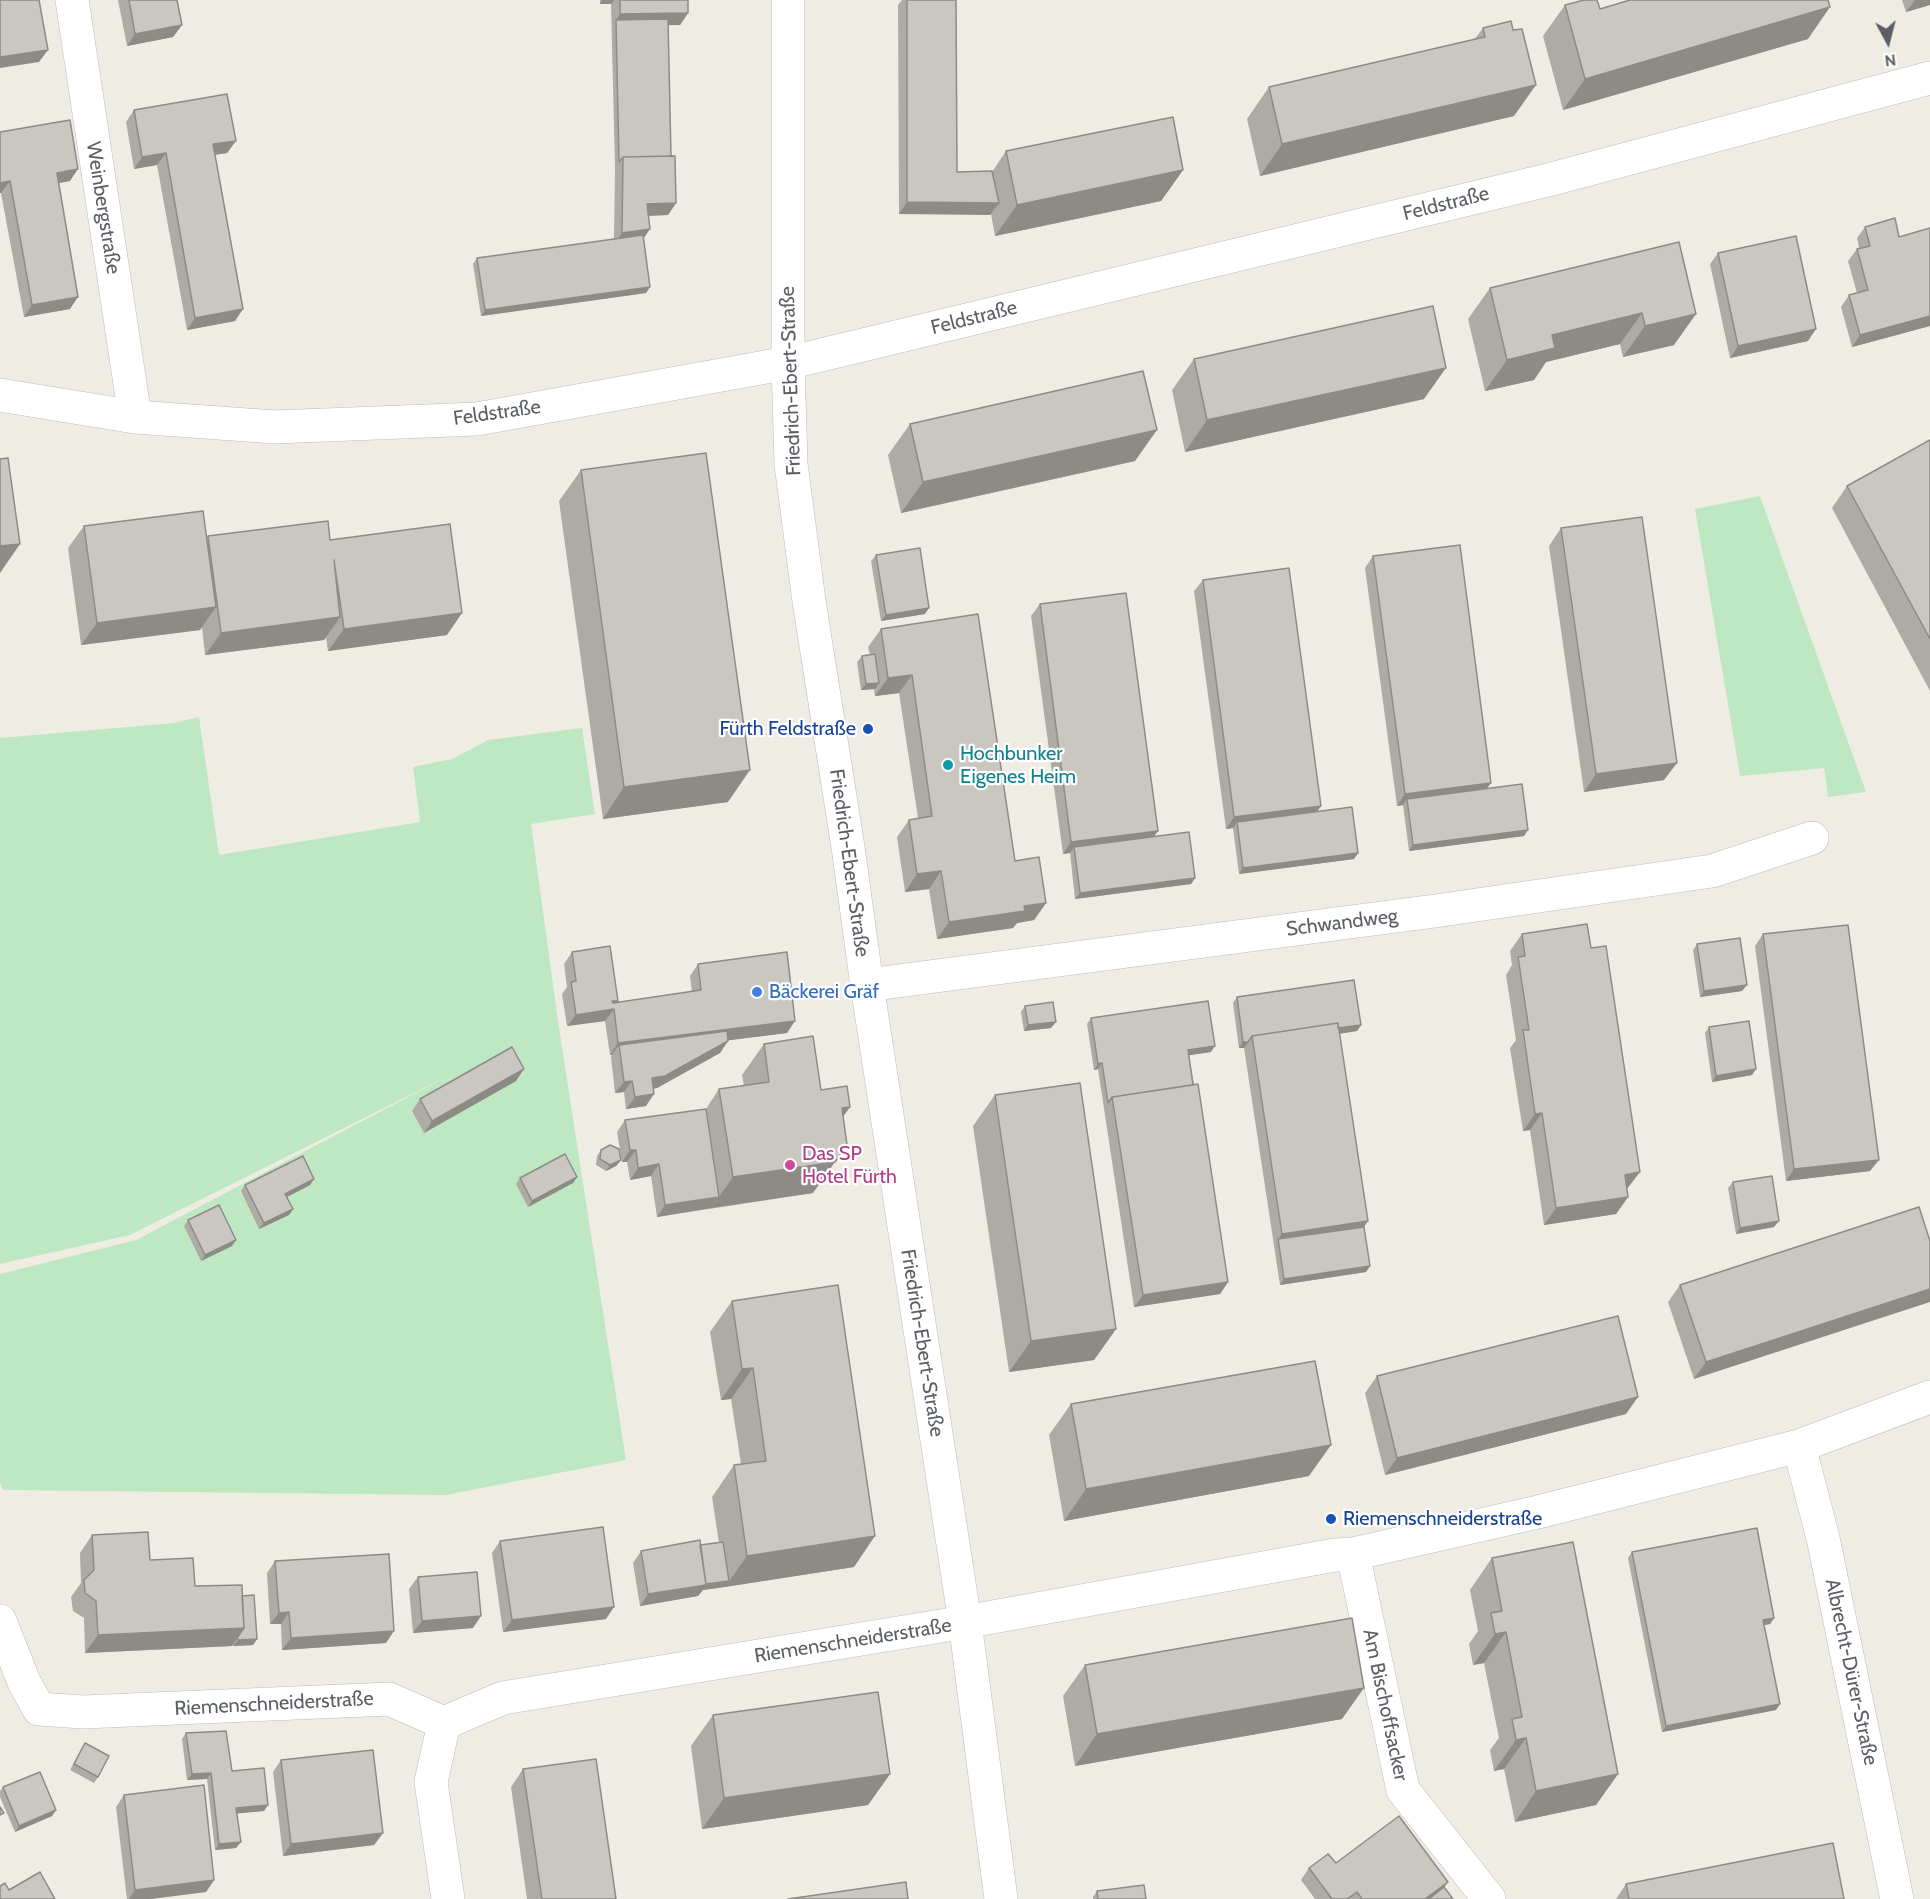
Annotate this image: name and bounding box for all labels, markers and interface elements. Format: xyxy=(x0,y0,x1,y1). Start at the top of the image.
north arrow xyxy=(1858,12,1918,72)
text: N xyxy=(1883,50,1897,70)
street label: Weinbergstraße xyxy=(81,140,125,276)
street label: Feldstraße xyxy=(1400,182,1492,226)
street label: Friedrich-Ebert-Straße xyxy=(776,286,806,476)
street label: Feldstraße xyxy=(928,296,1020,340)
street label: Feldstraße xyxy=(452,395,542,431)
place label: Fürth Feldstraße xyxy=(719,717,856,741)
marker: Fürth Feldstraße xyxy=(861,722,875,736)
place label: Hochbunker Eigenes Heim xyxy=(960,742,1076,789)
marker: Hochbunker Eigenes Heim xyxy=(941,758,955,772)
street label: Friedrich-Ebert-Straße xyxy=(824,767,874,959)
street label: Schwandweg xyxy=(1285,904,1399,942)
place label: Bäckerei Gräf xyxy=(769,980,879,1004)
marker: Bäckerei Gräf xyxy=(750,985,764,999)
place label: Das SP Hotel Fürth xyxy=(802,1142,897,1189)
marker: Das SP Hotel Fürth xyxy=(783,1158,797,1172)
street label: Friedrich-Ebert-Straße xyxy=(895,1247,949,1439)
place label: Riemenschneiderstraße xyxy=(1343,1507,1542,1531)
marker: Riemenschneiderstraße xyxy=(1324,1512,1338,1526)
street label: Albrecht-Dürer-Straße xyxy=(1819,1577,1883,1767)
street label: Riemenschneiderstraße xyxy=(753,1614,953,1668)
street label: Am Bischoffsacker xyxy=(1357,1627,1413,1783)
street label: Riemenschneiderstraße xyxy=(174,1687,374,1721)

